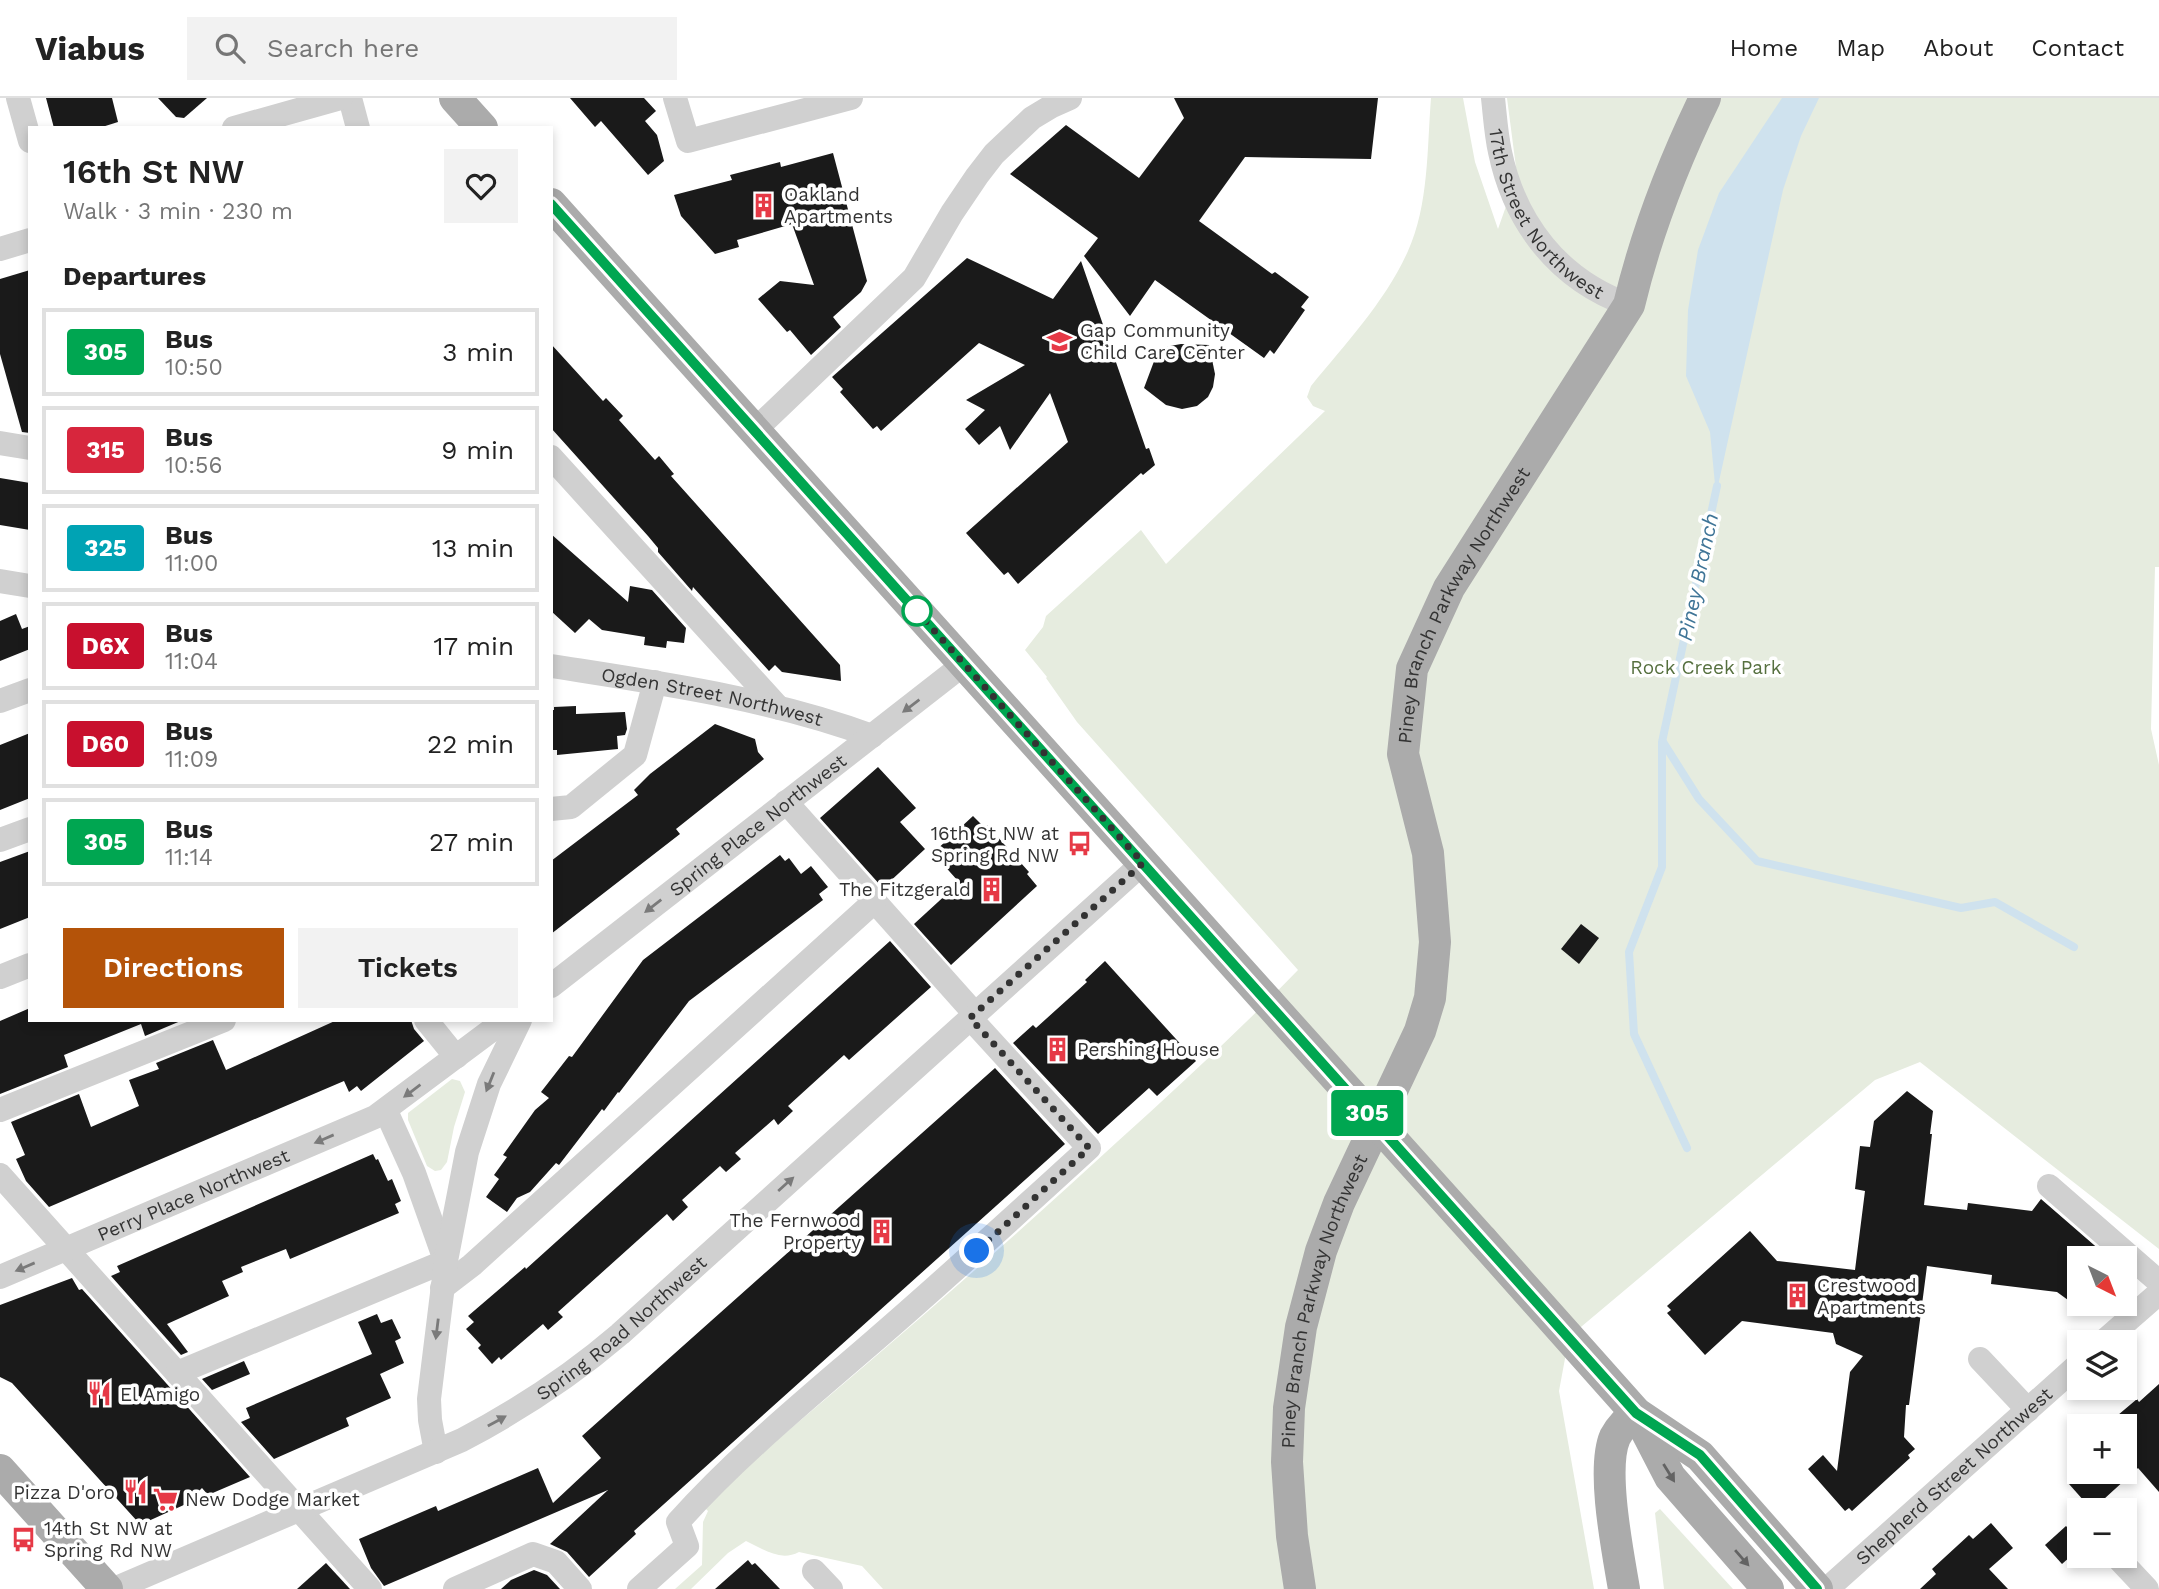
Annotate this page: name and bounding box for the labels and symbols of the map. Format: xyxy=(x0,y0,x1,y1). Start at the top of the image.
street label: 17th Street Northwest xyxy=(1484,127,1608,304)
place label: Oakland Apartments xyxy=(784,183,893,228)
building icon: Oakland Apartments xyxy=(750,191,778,219)
place label: Gap Community Child Care Center xyxy=(1080,319,1245,364)
school or university icon: Gap Community Child Care Center xyxy=(1046,327,1074,355)
street label: Piney Branch Parkway Northwest xyxy=(1393,463,1535,745)
water label: Piney Branch xyxy=(1672,511,1723,643)
unlabelled marker xyxy=(902,596,932,626)
park label: Rock Creek Park xyxy=(1630,656,1782,679)
street label: Ogden Street Northwest xyxy=(600,663,826,731)
one-way arrow xyxy=(902,699,920,714)
street label: Spring Place Northwest xyxy=(665,749,851,901)
place label: 16th St NW at Spring Rd NW xyxy=(931,822,1059,867)
bus stop icon: 16th St NW at Spring Rd NW xyxy=(1065,830,1093,858)
building icon: The Fitzgerald xyxy=(977,875,1005,903)
place label: The Fitzgerald xyxy=(839,878,971,901)
one-way arrow xyxy=(645,898,663,913)
building icon: Pershing House xyxy=(1043,1035,1071,1063)
place label: Pershing House xyxy=(1077,1038,1220,1061)
one-way arrow xyxy=(485,1071,496,1092)
one-way arrow xyxy=(403,1084,421,1099)
line badge: 305 xyxy=(1327,1090,1407,1136)
one-way arrow xyxy=(314,1133,334,1145)
street label: Perry Place Northwest xyxy=(94,1144,293,1246)
street label: Piney Branch Parkway Northwest xyxy=(1277,1150,1372,1449)
one-way arrow xyxy=(777,1176,795,1192)
place label: The Fernwood Property xyxy=(730,1209,861,1254)
building icon: The Fernwood Property xyxy=(867,1217,895,1245)
your location xyxy=(959,1233,994,1268)
north arrow xyxy=(2067,1246,2137,1316)
street label: Spring Road Northwest xyxy=(532,1251,711,1405)
one-way arrow xyxy=(14,1261,35,1272)
place label: Crestwood Apartments xyxy=(1817,1274,1926,1319)
building icon: Crestwood Apartments xyxy=(1783,1282,1811,1310)
one-way arrow xyxy=(432,1318,443,1340)
restaurant icon: El Amigo xyxy=(86,1380,114,1408)
street label: Shepherd Street Northwest xyxy=(1851,1382,2057,1570)
place label: El Amigo xyxy=(120,1383,200,1406)
one-way arrow xyxy=(488,1415,507,1427)
one-way arrow xyxy=(1662,1463,1675,1482)
restaurant icon: Pizza D'oro xyxy=(121,1478,149,1506)
place label: Pizza D'oro xyxy=(13,1481,115,1504)
supermarket icon: New Dodge Market xyxy=(151,1485,179,1513)
place label: New Dodge Market xyxy=(185,1488,360,1511)
place label: 14th St NW at Spring Rd NW xyxy=(44,1517,172,1562)
bus stop icon: 14th St NW at Spring Rd NW xyxy=(10,1525,38,1553)
one-way arrow xyxy=(1734,1549,1750,1567)

